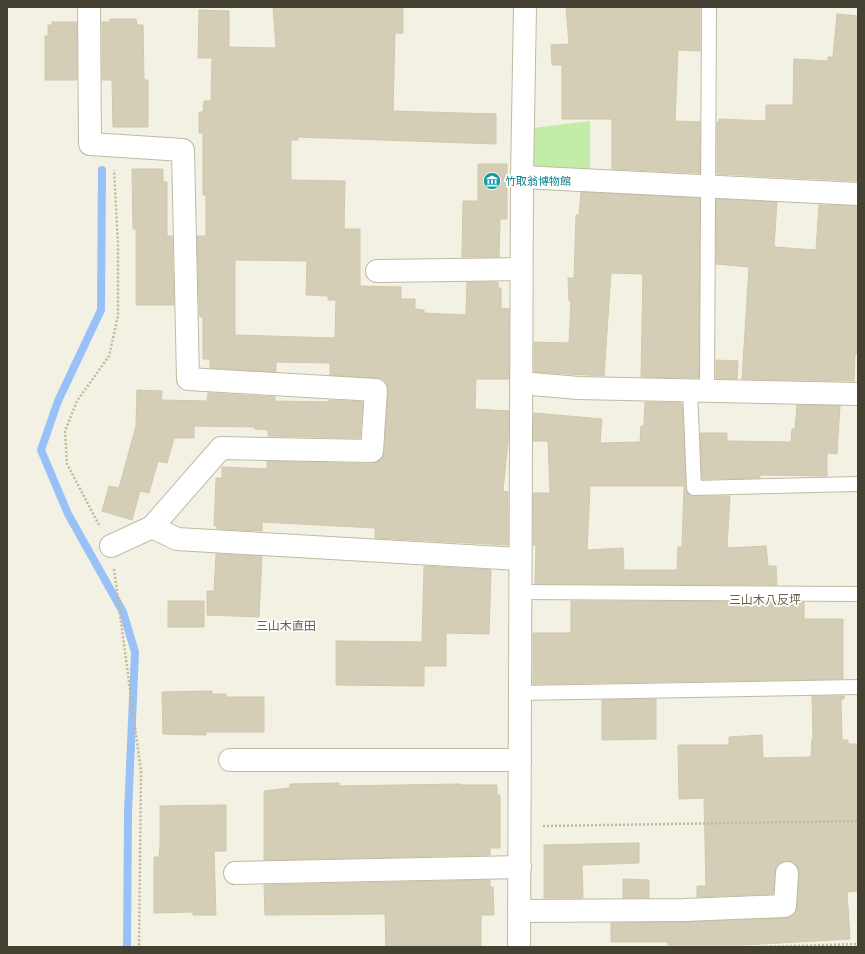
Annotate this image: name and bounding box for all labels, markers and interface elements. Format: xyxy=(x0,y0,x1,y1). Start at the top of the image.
museum icon: 竹取翁博物館 xyxy=(482,171,502,191)
place label: 竹取翁博物館 xyxy=(505,175,571,187)
district label: 三山木八反坪 xyxy=(729,593,801,607)
district label: 三山木直田 xyxy=(256,619,316,633)

